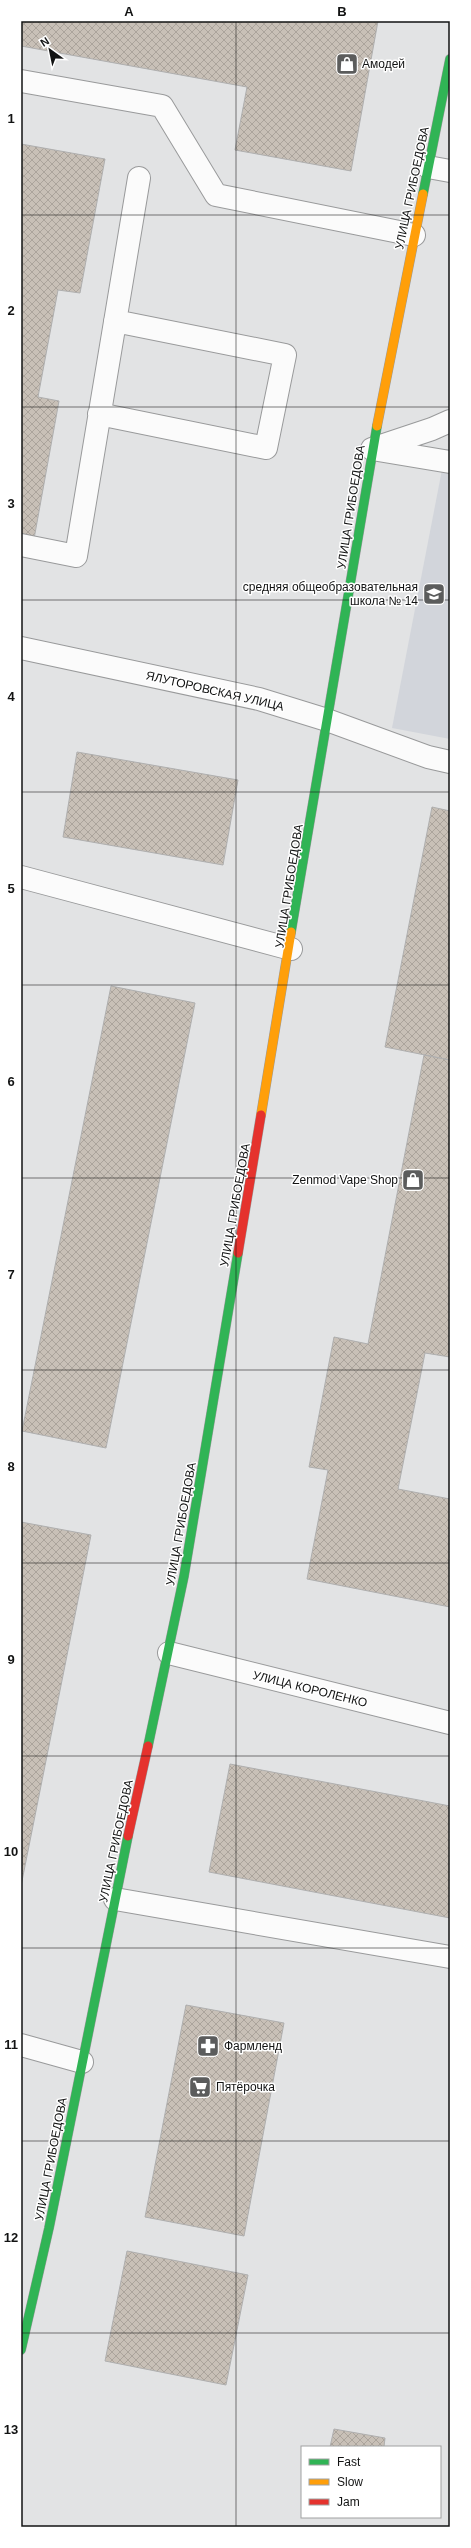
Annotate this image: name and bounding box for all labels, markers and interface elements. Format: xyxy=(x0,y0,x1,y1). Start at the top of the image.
text: A xyxy=(124,4,134,19)
text: B xyxy=(337,4,347,19)
north arrow xyxy=(30,30,70,70)
text: N xyxy=(38,34,51,49)
shop icon: Амодей xyxy=(334,51,360,77)
place label: Амодей xyxy=(362,57,405,71)
text: 1 xyxy=(7,111,15,126)
street label: УЛИЦА ГРИБОЕДОВА xyxy=(392,125,432,251)
text: 2 xyxy=(7,303,15,318)
street label: УЛИЦА ГРИБОЕДОВА xyxy=(334,444,368,570)
text: 3 xyxy=(7,496,15,511)
place label: средняя общеобразовательная школа № 14 xyxy=(243,580,418,608)
school or university icon: средняя общеобразовательная школа № 14 xyxy=(421,581,447,607)
street label: ЯЛУТОРОВСКАЯ УЛИЦА xyxy=(145,668,285,714)
text: 4 xyxy=(7,689,15,704)
street label: УЛИЦА ГРИБОЕДОВА xyxy=(272,823,306,949)
text: 5 xyxy=(7,881,15,896)
text: 6 xyxy=(7,1074,15,1089)
street label: УЛИЦА ГРИБОЕДОВА xyxy=(217,1142,253,1268)
shop icon: Zenmod Vape Shop xyxy=(400,1167,426,1193)
place label: Zenmod Vape Shop xyxy=(292,1173,398,1187)
text: 7 xyxy=(7,1267,15,1282)
text: 8 xyxy=(7,1459,15,1474)
street label: УЛИЦА ГРИБОЕДОВА xyxy=(163,1461,199,1587)
text: 9 xyxy=(7,1652,15,1667)
street label: УЛИЦА КОРОЛЕНКО xyxy=(251,1668,369,1710)
street label: УЛИЦА ГРИБОЕДОВА xyxy=(96,1778,136,1904)
text: 10 xyxy=(4,1844,18,1859)
pharmacy icon: Фармленд xyxy=(195,2033,221,2059)
text: 11 xyxy=(4,2037,18,2052)
place label: Фармленд xyxy=(224,2039,282,2053)
supermarket icon: Пятёрочка xyxy=(187,2074,213,2100)
place label: Пятёрочка xyxy=(216,2080,275,2094)
street label: УЛИЦА ГРИБОЕДОВА xyxy=(32,2096,70,2222)
text: 12 xyxy=(4,2230,18,2245)
text: 13 xyxy=(4,2422,18,2437)
legend xyxy=(301,2446,441,2518)
text: Fast xyxy=(337,2455,361,2469)
text: Slow xyxy=(337,2475,363,2489)
text: Jam xyxy=(337,2495,360,2509)

